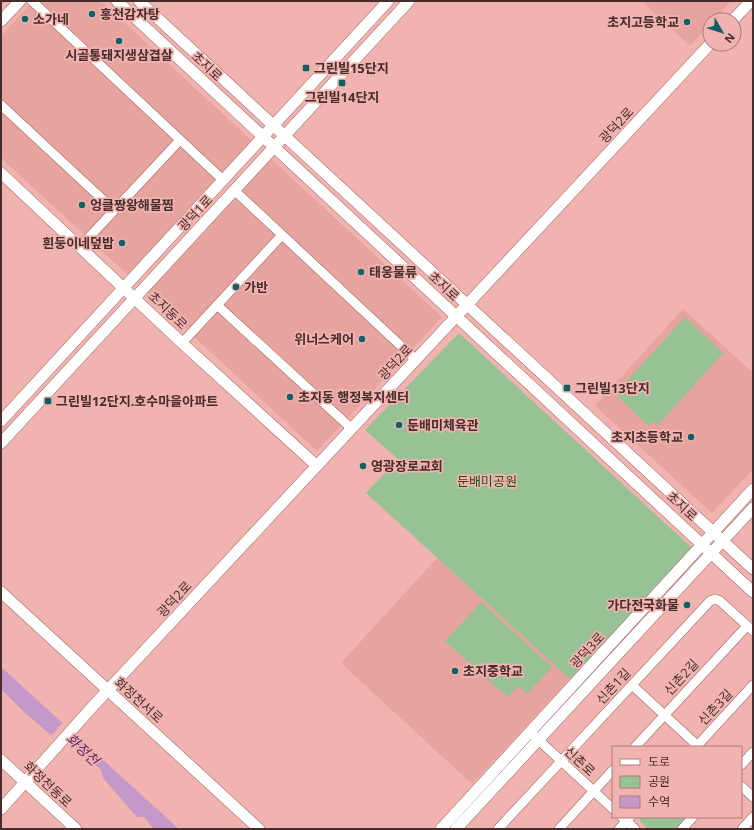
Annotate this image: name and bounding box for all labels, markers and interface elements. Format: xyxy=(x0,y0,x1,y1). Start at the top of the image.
place label: 홍천감자탕 xyxy=(100,5,160,23)
marker: 홍천감자탕 xyxy=(87,9,97,19)
place label: 소가네 xyxy=(33,10,69,28)
north arrow xyxy=(702,12,742,52)
place label: 초지고등학교 xyxy=(607,13,679,31)
marker: 소가네 xyxy=(20,14,30,24)
marker: 초지고등학교 xyxy=(682,17,692,27)
text: N xyxy=(722,30,739,47)
marker: 시골통돼지생삼겹살 xyxy=(114,36,124,46)
place label: 시골통돼지생삼겹살 xyxy=(65,46,173,64)
street label: 초지로 xyxy=(188,47,226,85)
place label: 그린빌15단지 xyxy=(314,59,389,77)
marker: 그린빌15단지 xyxy=(301,63,311,73)
marker: 그린빌14단지 xyxy=(337,78,347,88)
place label: 그린빌14단지 xyxy=(305,88,379,106)
street label: 광덕2로 xyxy=(595,103,637,147)
street label: 광덕1로 xyxy=(174,191,216,235)
place label: 엉클짱왕해물찜 xyxy=(90,196,174,214)
marker: 엉클짱왕해물찜 xyxy=(77,200,87,210)
place label: 흰둥이네덮밥 xyxy=(42,234,114,252)
marker: 흰둥이네덮밥 xyxy=(117,238,127,248)
place label: 태웅물류 xyxy=(369,263,417,281)
marker: 태웅물류 xyxy=(356,267,366,277)
street label: 초지로 xyxy=(425,267,463,305)
place label: 가반 xyxy=(244,278,268,296)
marker: 가반 xyxy=(231,282,241,292)
street label: 초지동로 xyxy=(145,287,191,333)
place label: 위너스케어 xyxy=(294,330,354,348)
marker: 위너스케어 xyxy=(357,334,367,344)
street label: 광덕2로 xyxy=(374,340,416,384)
place label: 그린빌13단지 xyxy=(575,379,650,397)
marker: 그린빌13단지 xyxy=(562,383,572,393)
place label: 초지동 행정복지센터 xyxy=(298,388,409,406)
place label: 그린빌12단지.호수마을아파트 xyxy=(56,392,218,410)
marker: 초지동 행정복지센터 xyxy=(285,392,295,402)
marker: 그린빌12단지.호수마을아파트 xyxy=(43,396,53,406)
place label: 둔배미체육관 xyxy=(407,416,479,434)
marker: 둔배미체육관 xyxy=(394,420,404,430)
place label: 초지초등학교 xyxy=(611,428,683,446)
marker: 초지초등학교 xyxy=(686,432,696,442)
place label: 영광장로교회 xyxy=(371,457,443,475)
marker: 영광장로교회 xyxy=(358,461,368,471)
park label: 둔배미공원 xyxy=(457,472,517,490)
street label: 초지로 xyxy=(663,487,701,525)
street label: 광덕2로 xyxy=(153,577,195,621)
place label: 가다전국화물 xyxy=(607,596,679,614)
marker: 가다전국화물 xyxy=(682,600,692,610)
street label: 광덕3로 xyxy=(566,628,608,672)
street label: 신촌2길 xyxy=(660,655,702,699)
place label: 초지중학교 xyxy=(463,662,523,680)
street label: 신촌1길 xyxy=(592,664,634,708)
marker: 초지중학교 xyxy=(450,666,460,676)
street label: 화정천서로 xyxy=(111,673,167,727)
street label: 신촌3길 xyxy=(694,685,736,729)
water label: 화정천 xyxy=(62,729,104,770)
street label: 신촌로 xyxy=(561,742,599,780)
legend xyxy=(612,746,742,818)
text: 도로 xyxy=(648,753,670,770)
street label: 화정천동로 xyxy=(20,757,76,811)
text: 공원 xyxy=(648,773,670,790)
text: 수역 xyxy=(648,793,670,810)

